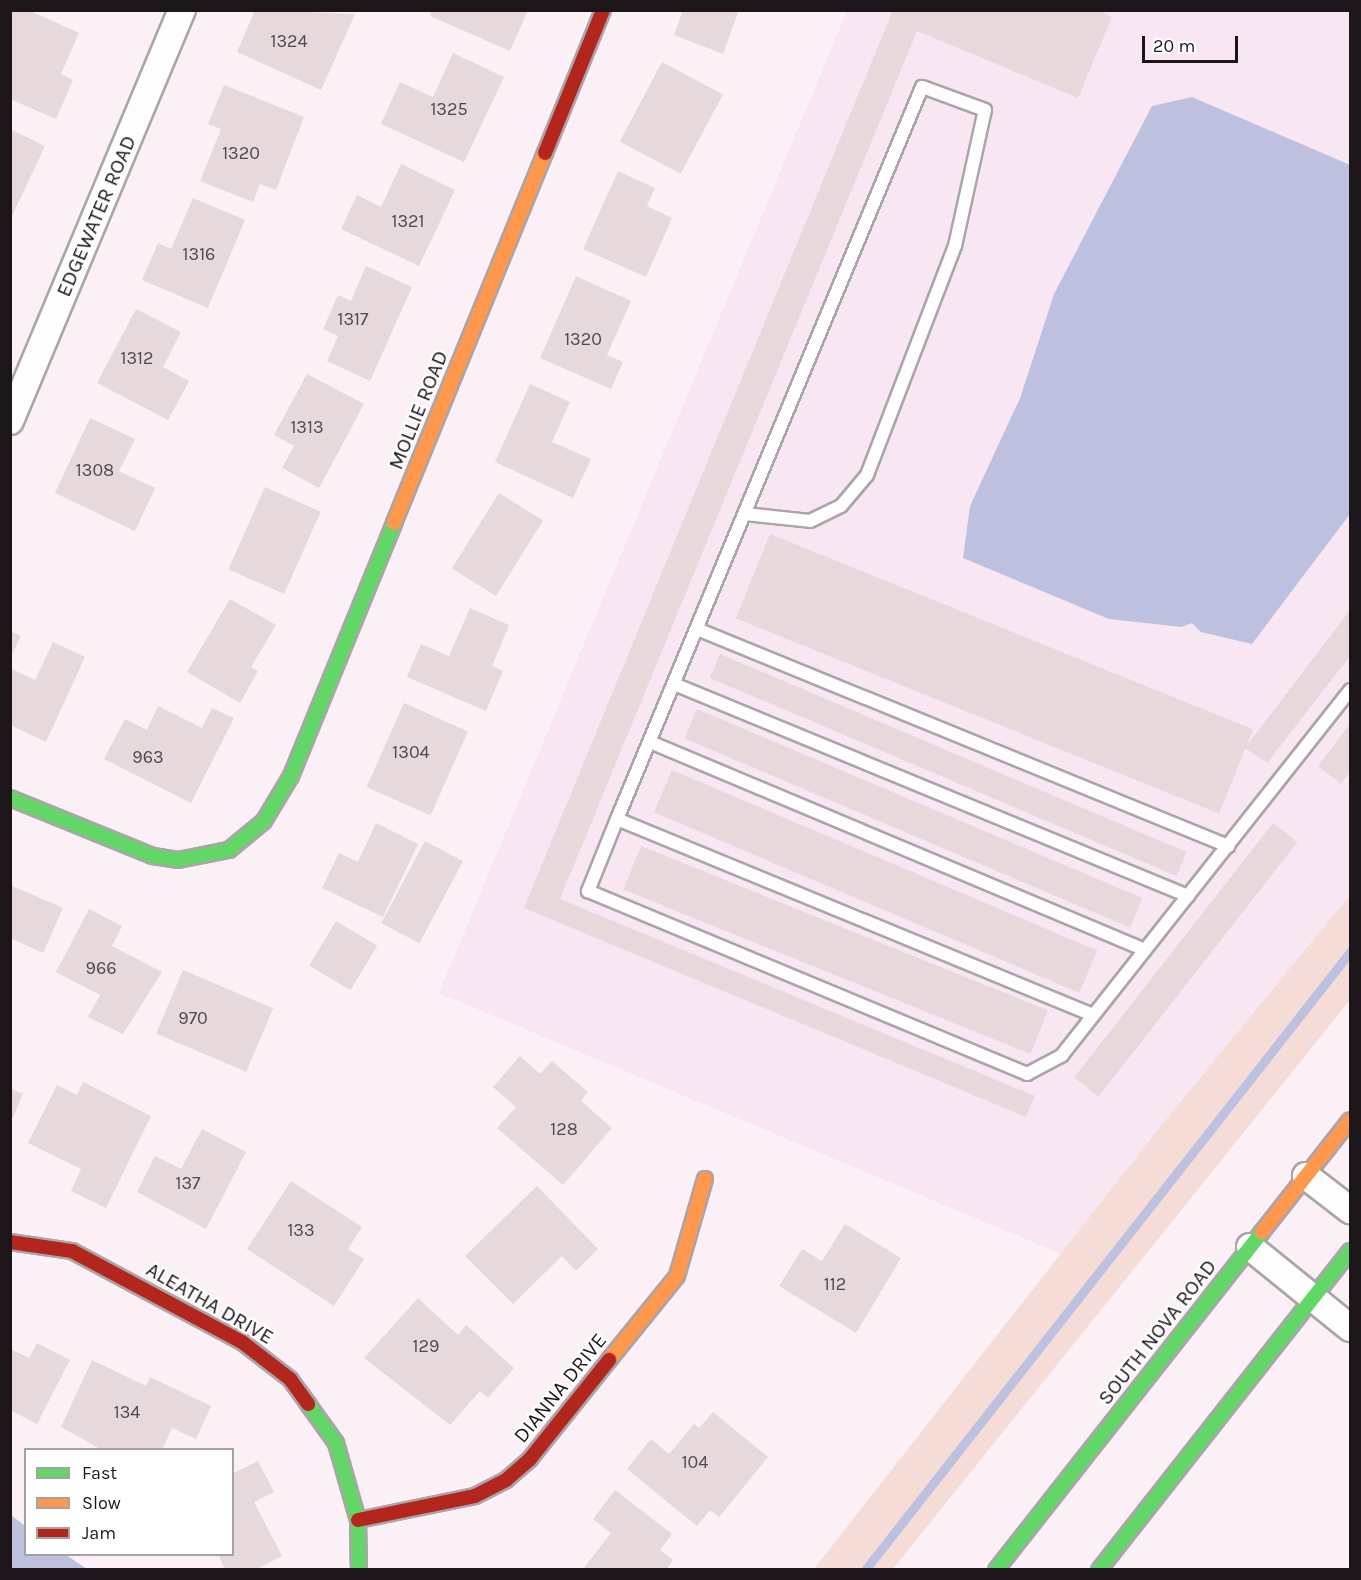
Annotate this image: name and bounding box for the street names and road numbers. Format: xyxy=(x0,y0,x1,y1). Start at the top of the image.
street label: EDGEWATER ROAD xyxy=(51,132,141,300)
street label: MOLLIE ROAD xyxy=(383,347,453,473)
street label: SOUTH NOVA ROAD xyxy=(1092,1254,1222,1410)
street label: ALEATHA DRIVE xyxy=(142,1256,278,1350)
street label: DIANNA DRIVE xyxy=(508,1328,612,1448)

